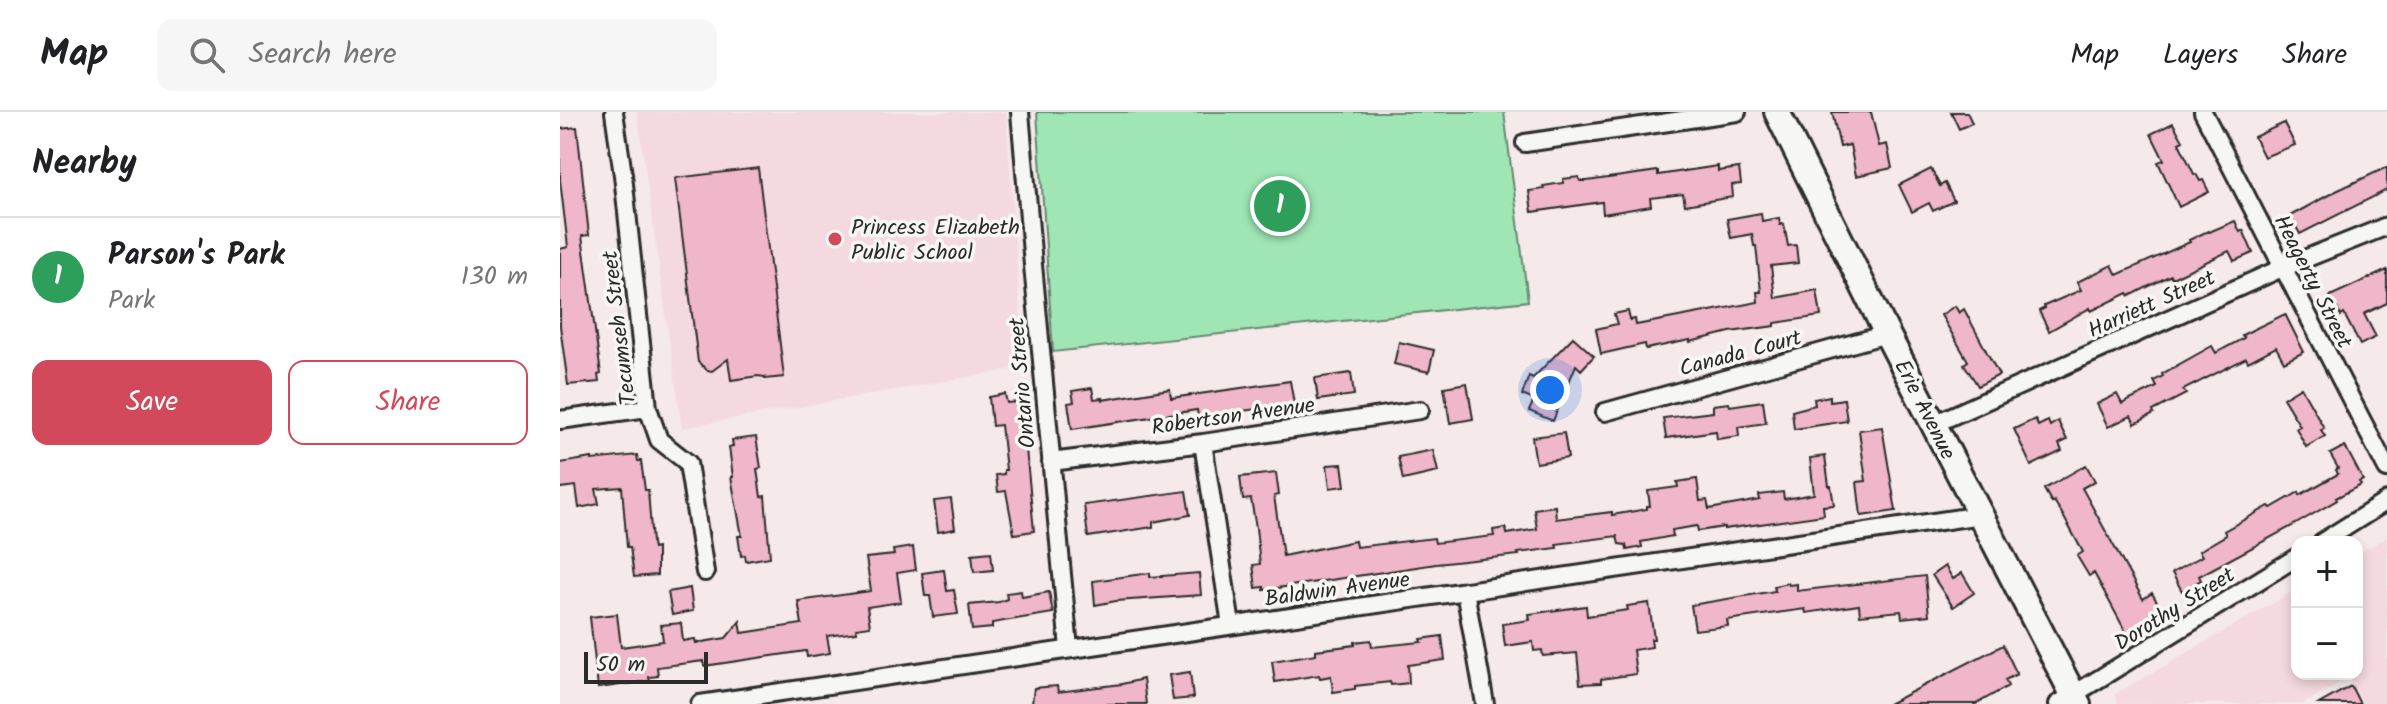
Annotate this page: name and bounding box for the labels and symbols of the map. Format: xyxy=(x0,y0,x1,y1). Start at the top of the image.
pin: 1 xyxy=(1254,176,1306,236)
street label: Heagerty Street xyxy=(2263,209,2361,356)
place label: Princess Elizabeth Public School xyxy=(851,211,1020,271)
marker: Princess Elizabeth Public School xyxy=(826,230,844,248)
street label: Tecumseh Street xyxy=(594,248,647,407)
street label: Harriett Street xyxy=(2083,261,2222,349)
street label: Ontario Street xyxy=(1000,315,1047,450)
street label: Canada Court xyxy=(1676,321,1806,388)
street label: Erie Avenue xyxy=(1883,354,1964,467)
your location xyxy=(1530,370,1570,410)
street label: Robertson Avenue xyxy=(1149,389,1317,446)
street label: Dorothy Street xyxy=(2108,559,2243,661)
street label: Baldwin Avenue xyxy=(1263,563,1412,618)
scale bar xyxy=(584,648,708,684)

